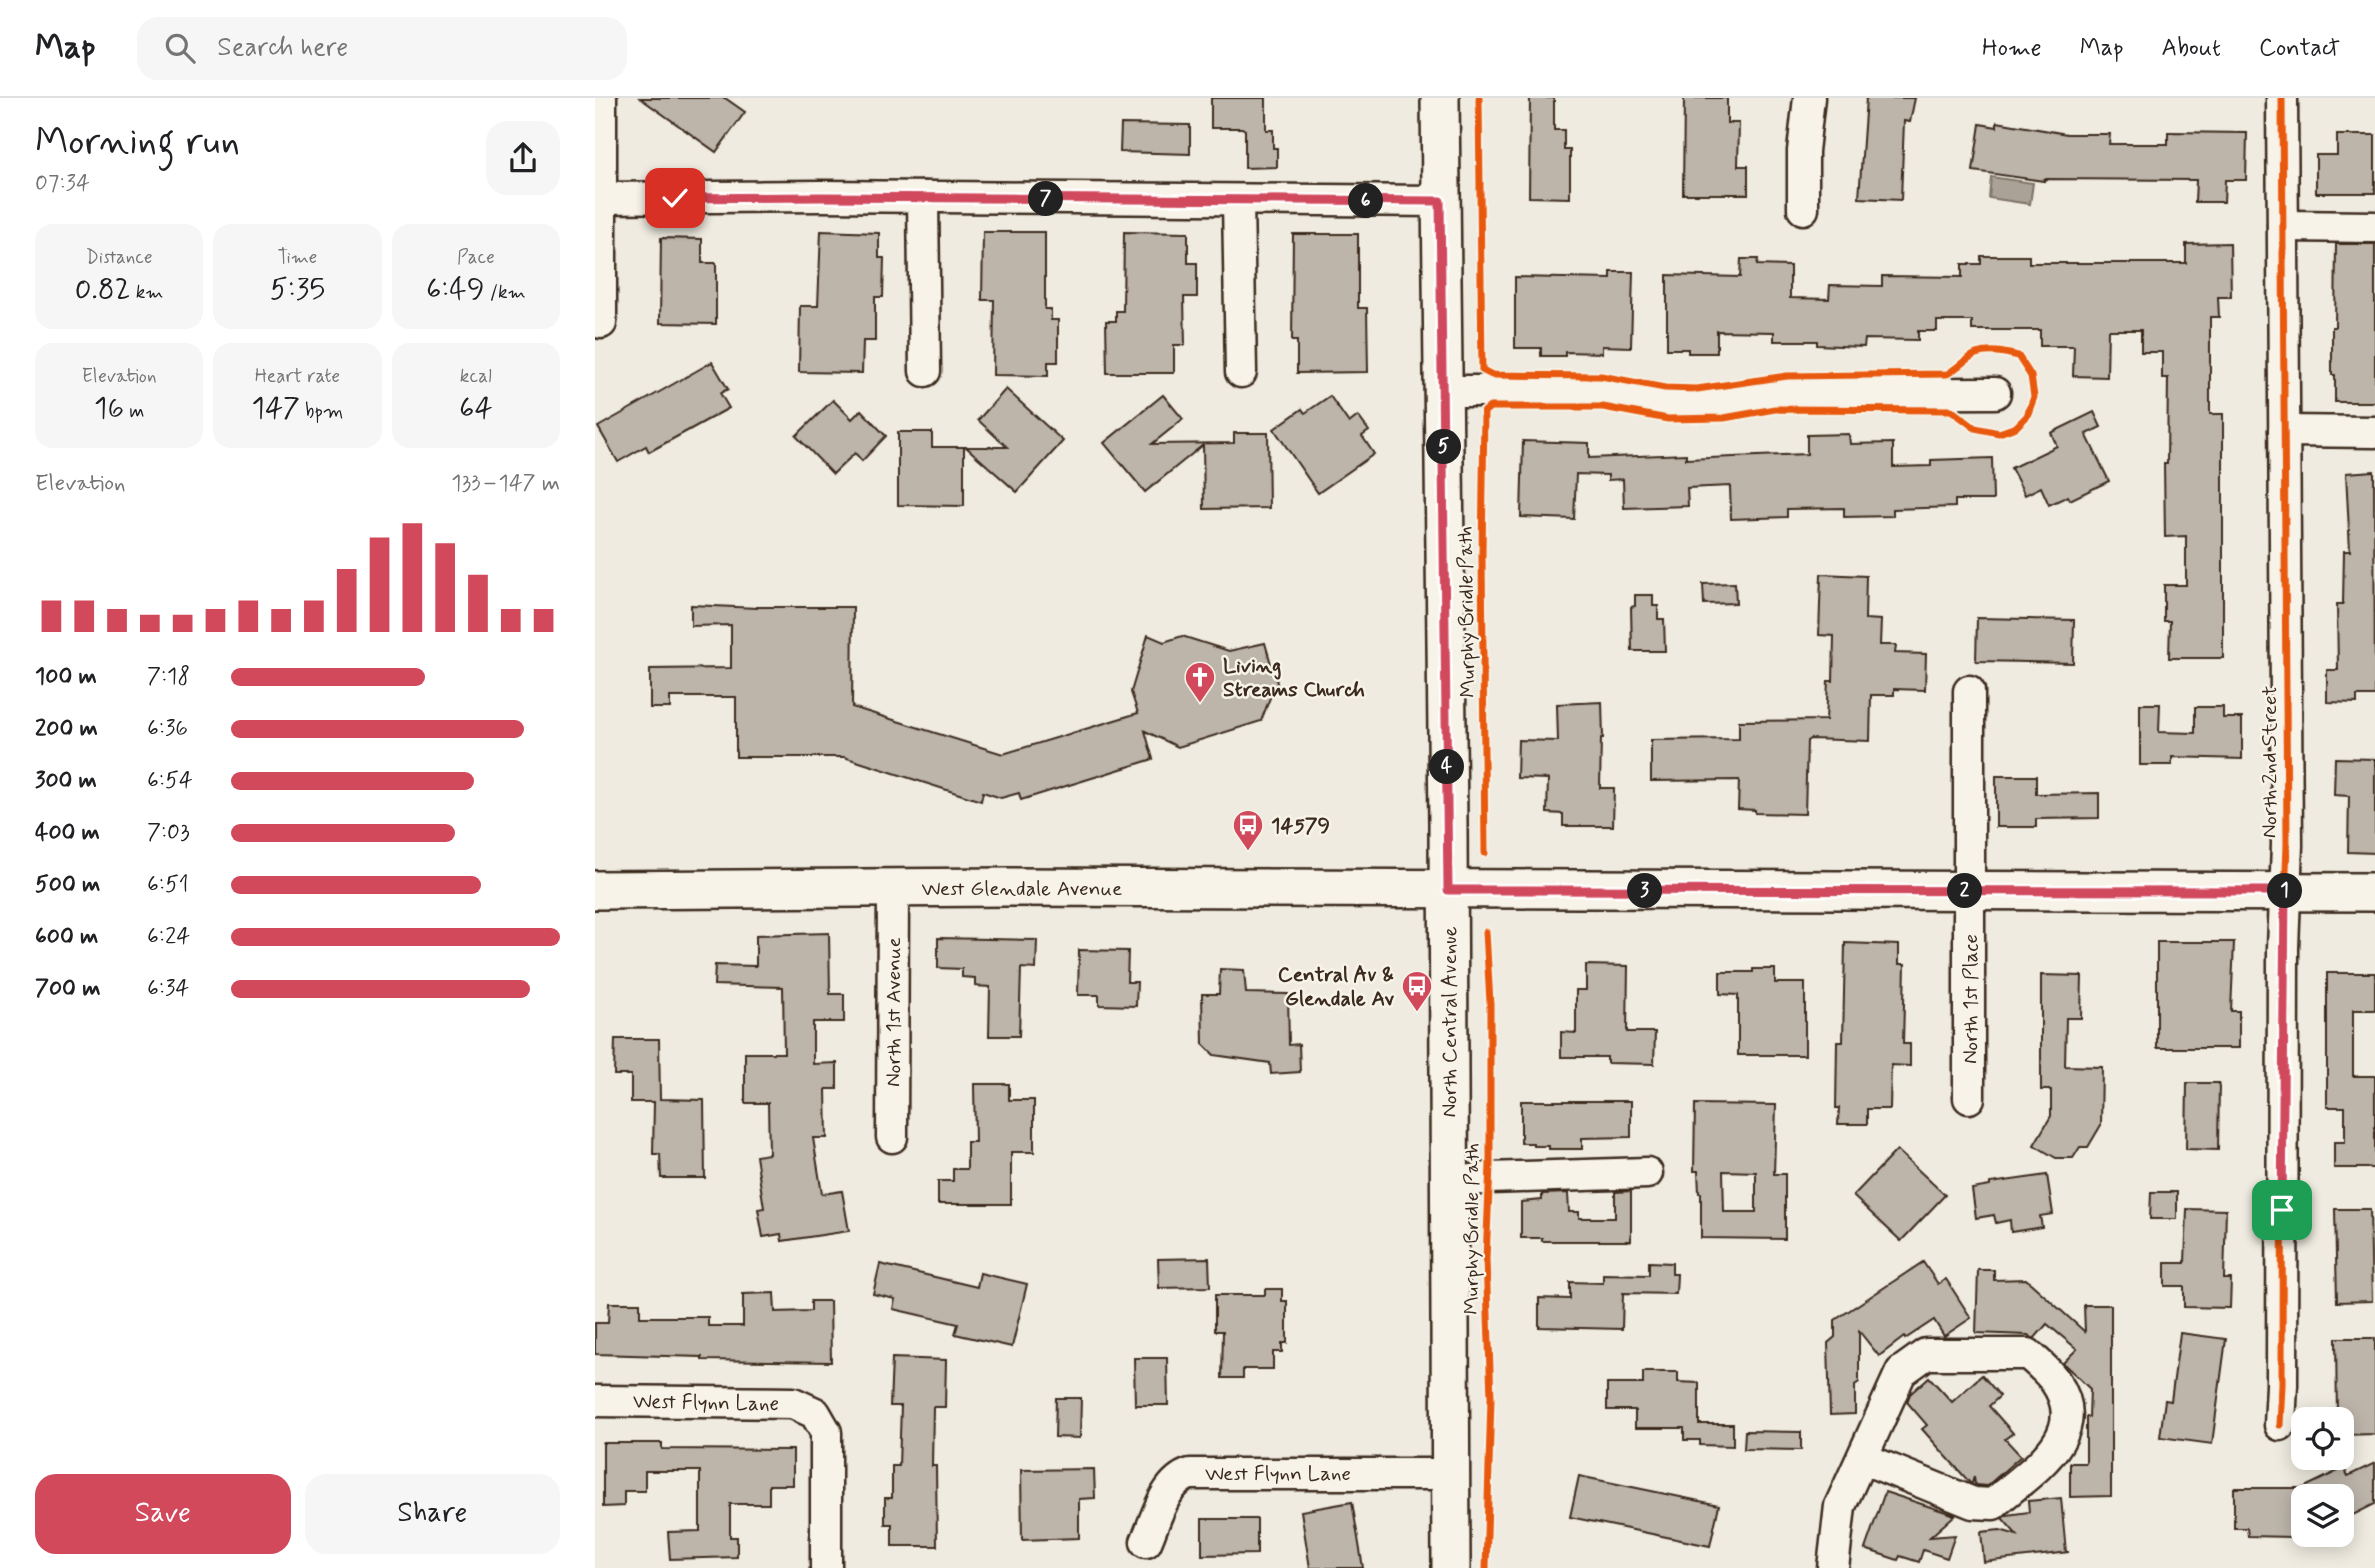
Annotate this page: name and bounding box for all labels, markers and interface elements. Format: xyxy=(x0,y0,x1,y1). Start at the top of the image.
search box xyxy=(137,17,627,80)
text: Map xyxy=(35,26,95,70)
icon: search xyxy=(161,29,199,67)
text: Search here xyxy=(217,31,348,65)
text: Home xyxy=(1982,33,2042,64)
text: Map xyxy=(2080,33,2124,64)
text: About xyxy=(2162,33,2221,64)
text: Contact xyxy=(2259,33,2340,64)
text: Morning run xyxy=(35,118,240,167)
button: share xyxy=(486,121,560,195)
pin xyxy=(645,168,705,228)
text: 07:34 xyxy=(35,169,90,199)
icon: check xyxy=(656,179,694,217)
pin: 7 xyxy=(1029,182,1063,217)
pin: 6 xyxy=(1349,184,1383,218)
text: 7 xyxy=(1040,186,1051,211)
text: 6 xyxy=(1361,188,1370,213)
text: Distance xyxy=(86,245,153,270)
text: Time xyxy=(278,245,317,270)
text: Pace xyxy=(457,245,495,270)
text: 0.82 xyxy=(75,270,131,309)
text: 5:35 xyxy=(270,270,325,309)
text: 6:49 xyxy=(426,270,485,309)
text: km xyxy=(131,280,163,305)
text: /km xyxy=(485,280,526,305)
text: Elevation xyxy=(82,364,157,389)
text: Heart rate xyxy=(255,364,340,389)
text: kcal xyxy=(460,364,492,389)
text: 16 xyxy=(94,389,124,428)
text: 147 xyxy=(252,389,300,428)
text: 64 xyxy=(459,389,493,428)
text: m xyxy=(124,399,144,424)
text: bpm xyxy=(300,399,343,424)
pin: 5 xyxy=(1427,430,1461,464)
text: 5 xyxy=(1438,434,1449,459)
text: Elevation xyxy=(35,469,126,499)
text: 133–147 m xyxy=(451,469,560,499)
street label: Murphy Bridle Path xyxy=(1452,526,1482,698)
place label: Living Streams Church xyxy=(1223,652,1365,704)
church icon: Living Streams Church xyxy=(1183,660,1217,704)
text: 100 m xyxy=(35,662,97,692)
text: 7:18 xyxy=(147,662,190,692)
street label: North 2nd Street xyxy=(2256,686,2284,838)
text: 200 m xyxy=(35,714,98,744)
text: 6:36 xyxy=(147,714,188,744)
pin: 4 xyxy=(1429,750,1465,784)
text: 4 xyxy=(1441,754,1452,779)
text: 300 m xyxy=(35,766,97,796)
text: 6:54 xyxy=(147,766,193,796)
bus stop icon: 14579 xyxy=(1231,808,1265,852)
place label: 14579 xyxy=(1271,812,1330,840)
text: 400 m xyxy=(35,818,100,848)
text: 7:03 xyxy=(147,818,190,848)
text: 500 m xyxy=(35,870,100,900)
text: 6:51 xyxy=(147,870,189,900)
pin: 3 xyxy=(1627,874,1663,908)
pin: 2 xyxy=(1947,874,1983,908)
pin: 1 xyxy=(2267,874,2303,908)
street label: West Glendale Avenue xyxy=(922,875,1122,903)
text: 3 xyxy=(1640,878,1649,903)
text: 2 xyxy=(1960,878,1969,903)
text: 1 xyxy=(2280,878,2289,903)
text: 600 m xyxy=(35,922,98,952)
text: 6:24 xyxy=(147,922,190,952)
street label: North Central Avenue xyxy=(1436,926,1464,1118)
street label: North 1st Place xyxy=(1957,934,1985,1064)
street label: North 1st Avenue xyxy=(880,937,908,1087)
place label: Central Av & Glendale Av xyxy=(1278,961,1394,1013)
bus stop icon: Central Av & Glendale Av xyxy=(1400,969,1434,1013)
text: 700 m xyxy=(35,974,100,1004)
text: 6:34 xyxy=(147,974,189,1004)
street label: Murphy Bridle Path xyxy=(1458,1143,1486,1315)
pin xyxy=(2252,1180,2312,1240)
icon: arrive xyxy=(2263,1191,2301,1229)
street label: West Flynn Lane xyxy=(633,1388,779,1418)
map controls xyxy=(2291,1407,2354,1547)
button: locate xyxy=(2291,1407,2354,1470)
street label: West Flynn Lane xyxy=(1205,1460,1351,1488)
button: Save xyxy=(35,1474,291,1554)
button: Share xyxy=(305,1474,560,1554)
button: layers xyxy=(2291,1484,2354,1547)

